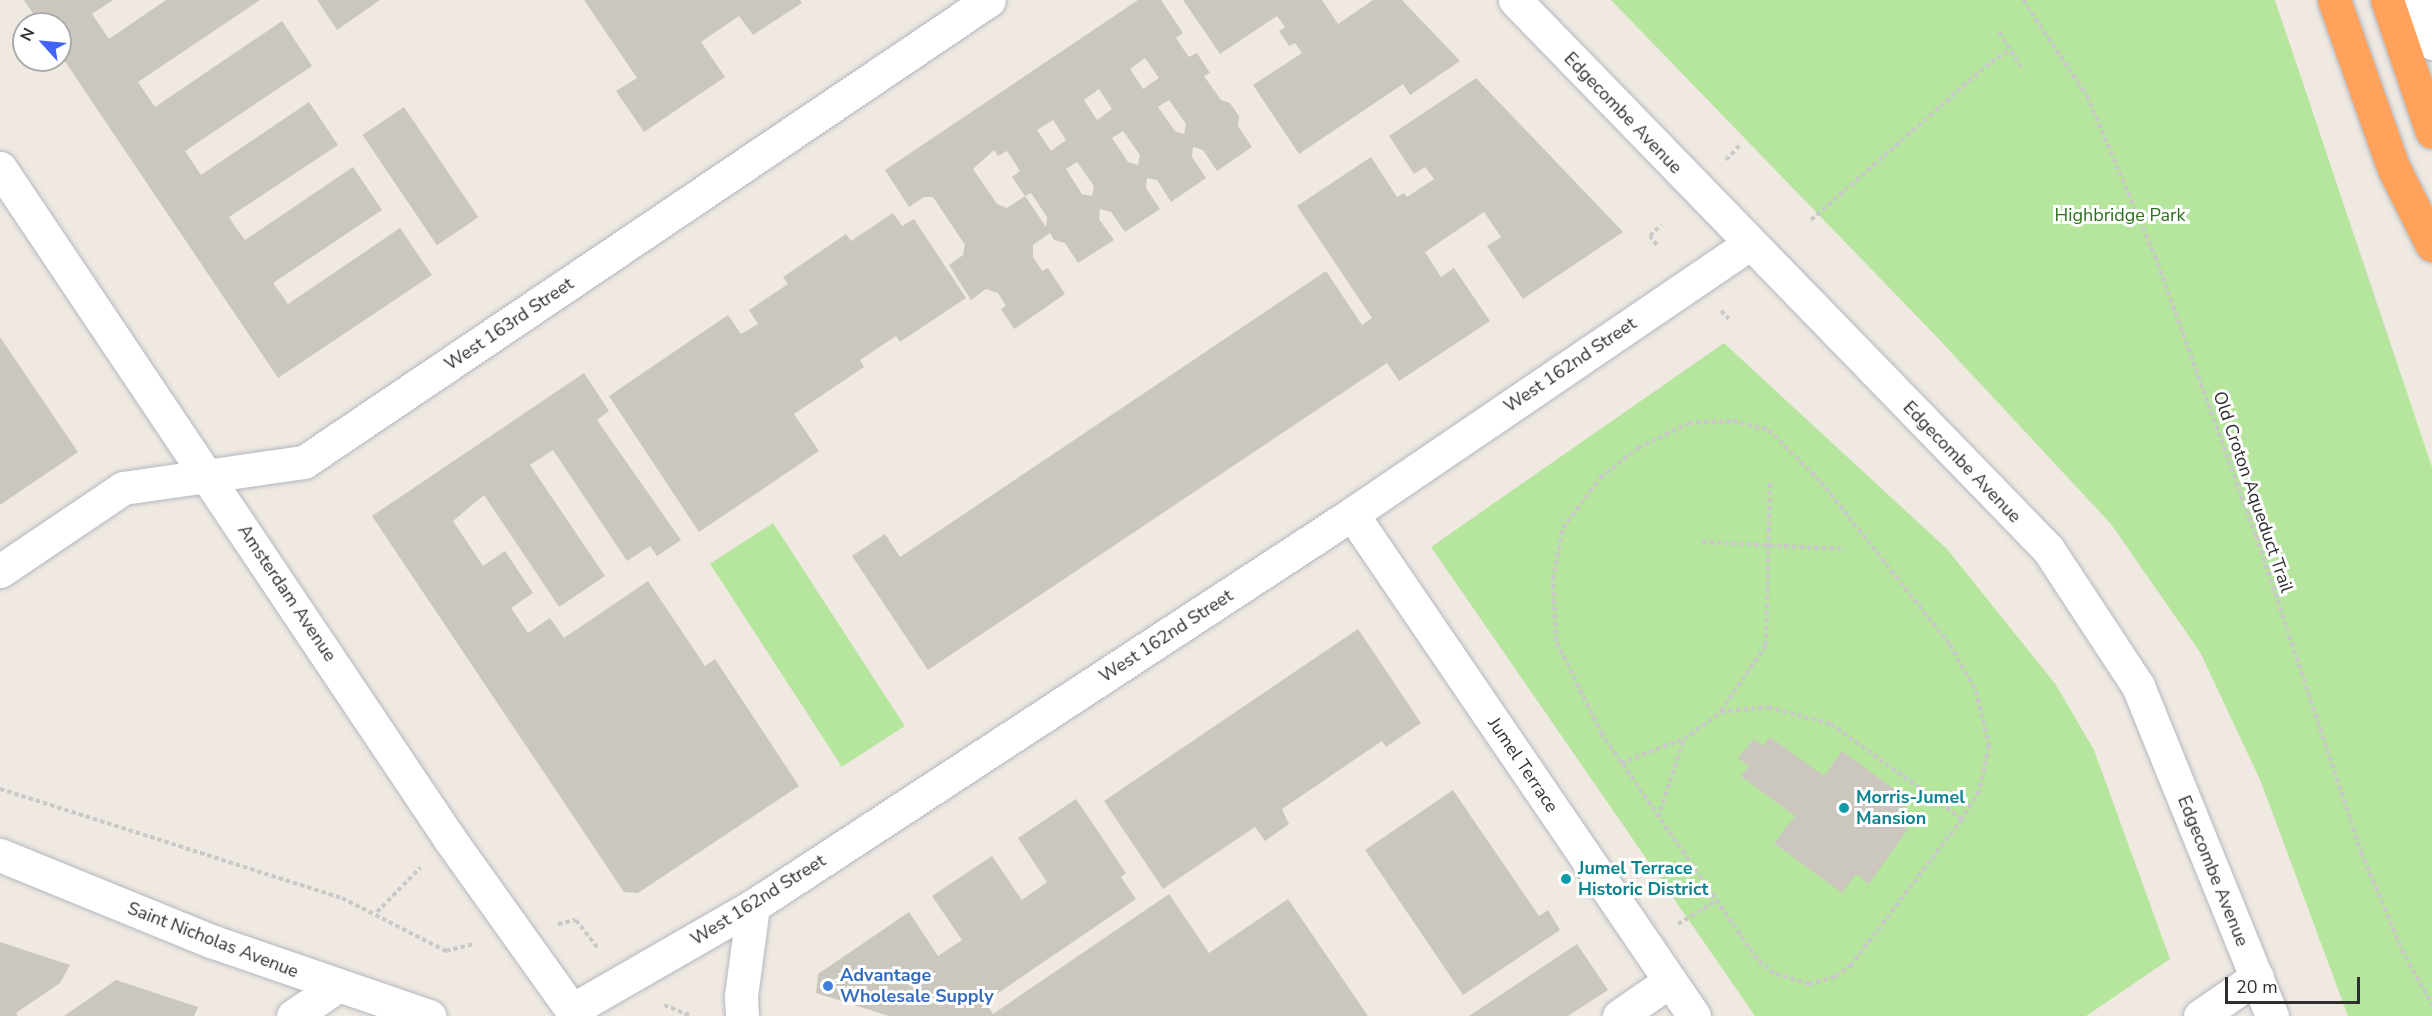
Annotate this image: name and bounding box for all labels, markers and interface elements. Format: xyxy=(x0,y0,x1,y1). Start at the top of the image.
north arrow xyxy=(12,12,72,72)
text: N xyxy=(15,24,40,45)
street label: Edgecombe Avenue xyxy=(1559,48,1687,178)
park label: Highbridge Park xyxy=(2055,204,2185,226)
street label: West 163rd Street xyxy=(440,273,578,375)
street label: West 162nd Street xyxy=(1500,313,1640,417)
street label: Old Croton Aqueduct Trail xyxy=(2208,388,2298,596)
street label: Edgecombe Avenue xyxy=(1898,397,2026,527)
street label: Amsterdam Avenue xyxy=(233,520,341,666)
street label: West 162nd Street xyxy=(1095,585,1237,687)
street label: Jumel Terrace xyxy=(1483,713,1563,817)
place label: Morris-Jumel Mansion xyxy=(1856,787,1965,830)
street label: Edgecombe Avenue xyxy=(2173,793,2253,949)
marker: Morris-Jumel Mansion xyxy=(1837,801,1851,815)
street label: West 162nd Street xyxy=(687,850,829,950)
place label: Jumel Terrace Historic District xyxy=(1578,858,1708,900)
marker: Jumel Terrace Historic District xyxy=(1559,872,1573,886)
street label: Saint Nicholas Avenue xyxy=(124,897,302,983)
place label: Advantage Wholesale Supply xyxy=(840,965,994,1008)
scale bar xyxy=(2228,965,2363,1003)
text: 20 m xyxy=(2236,975,2278,999)
marker: Advantage Wholesale Supply xyxy=(821,979,835,993)

